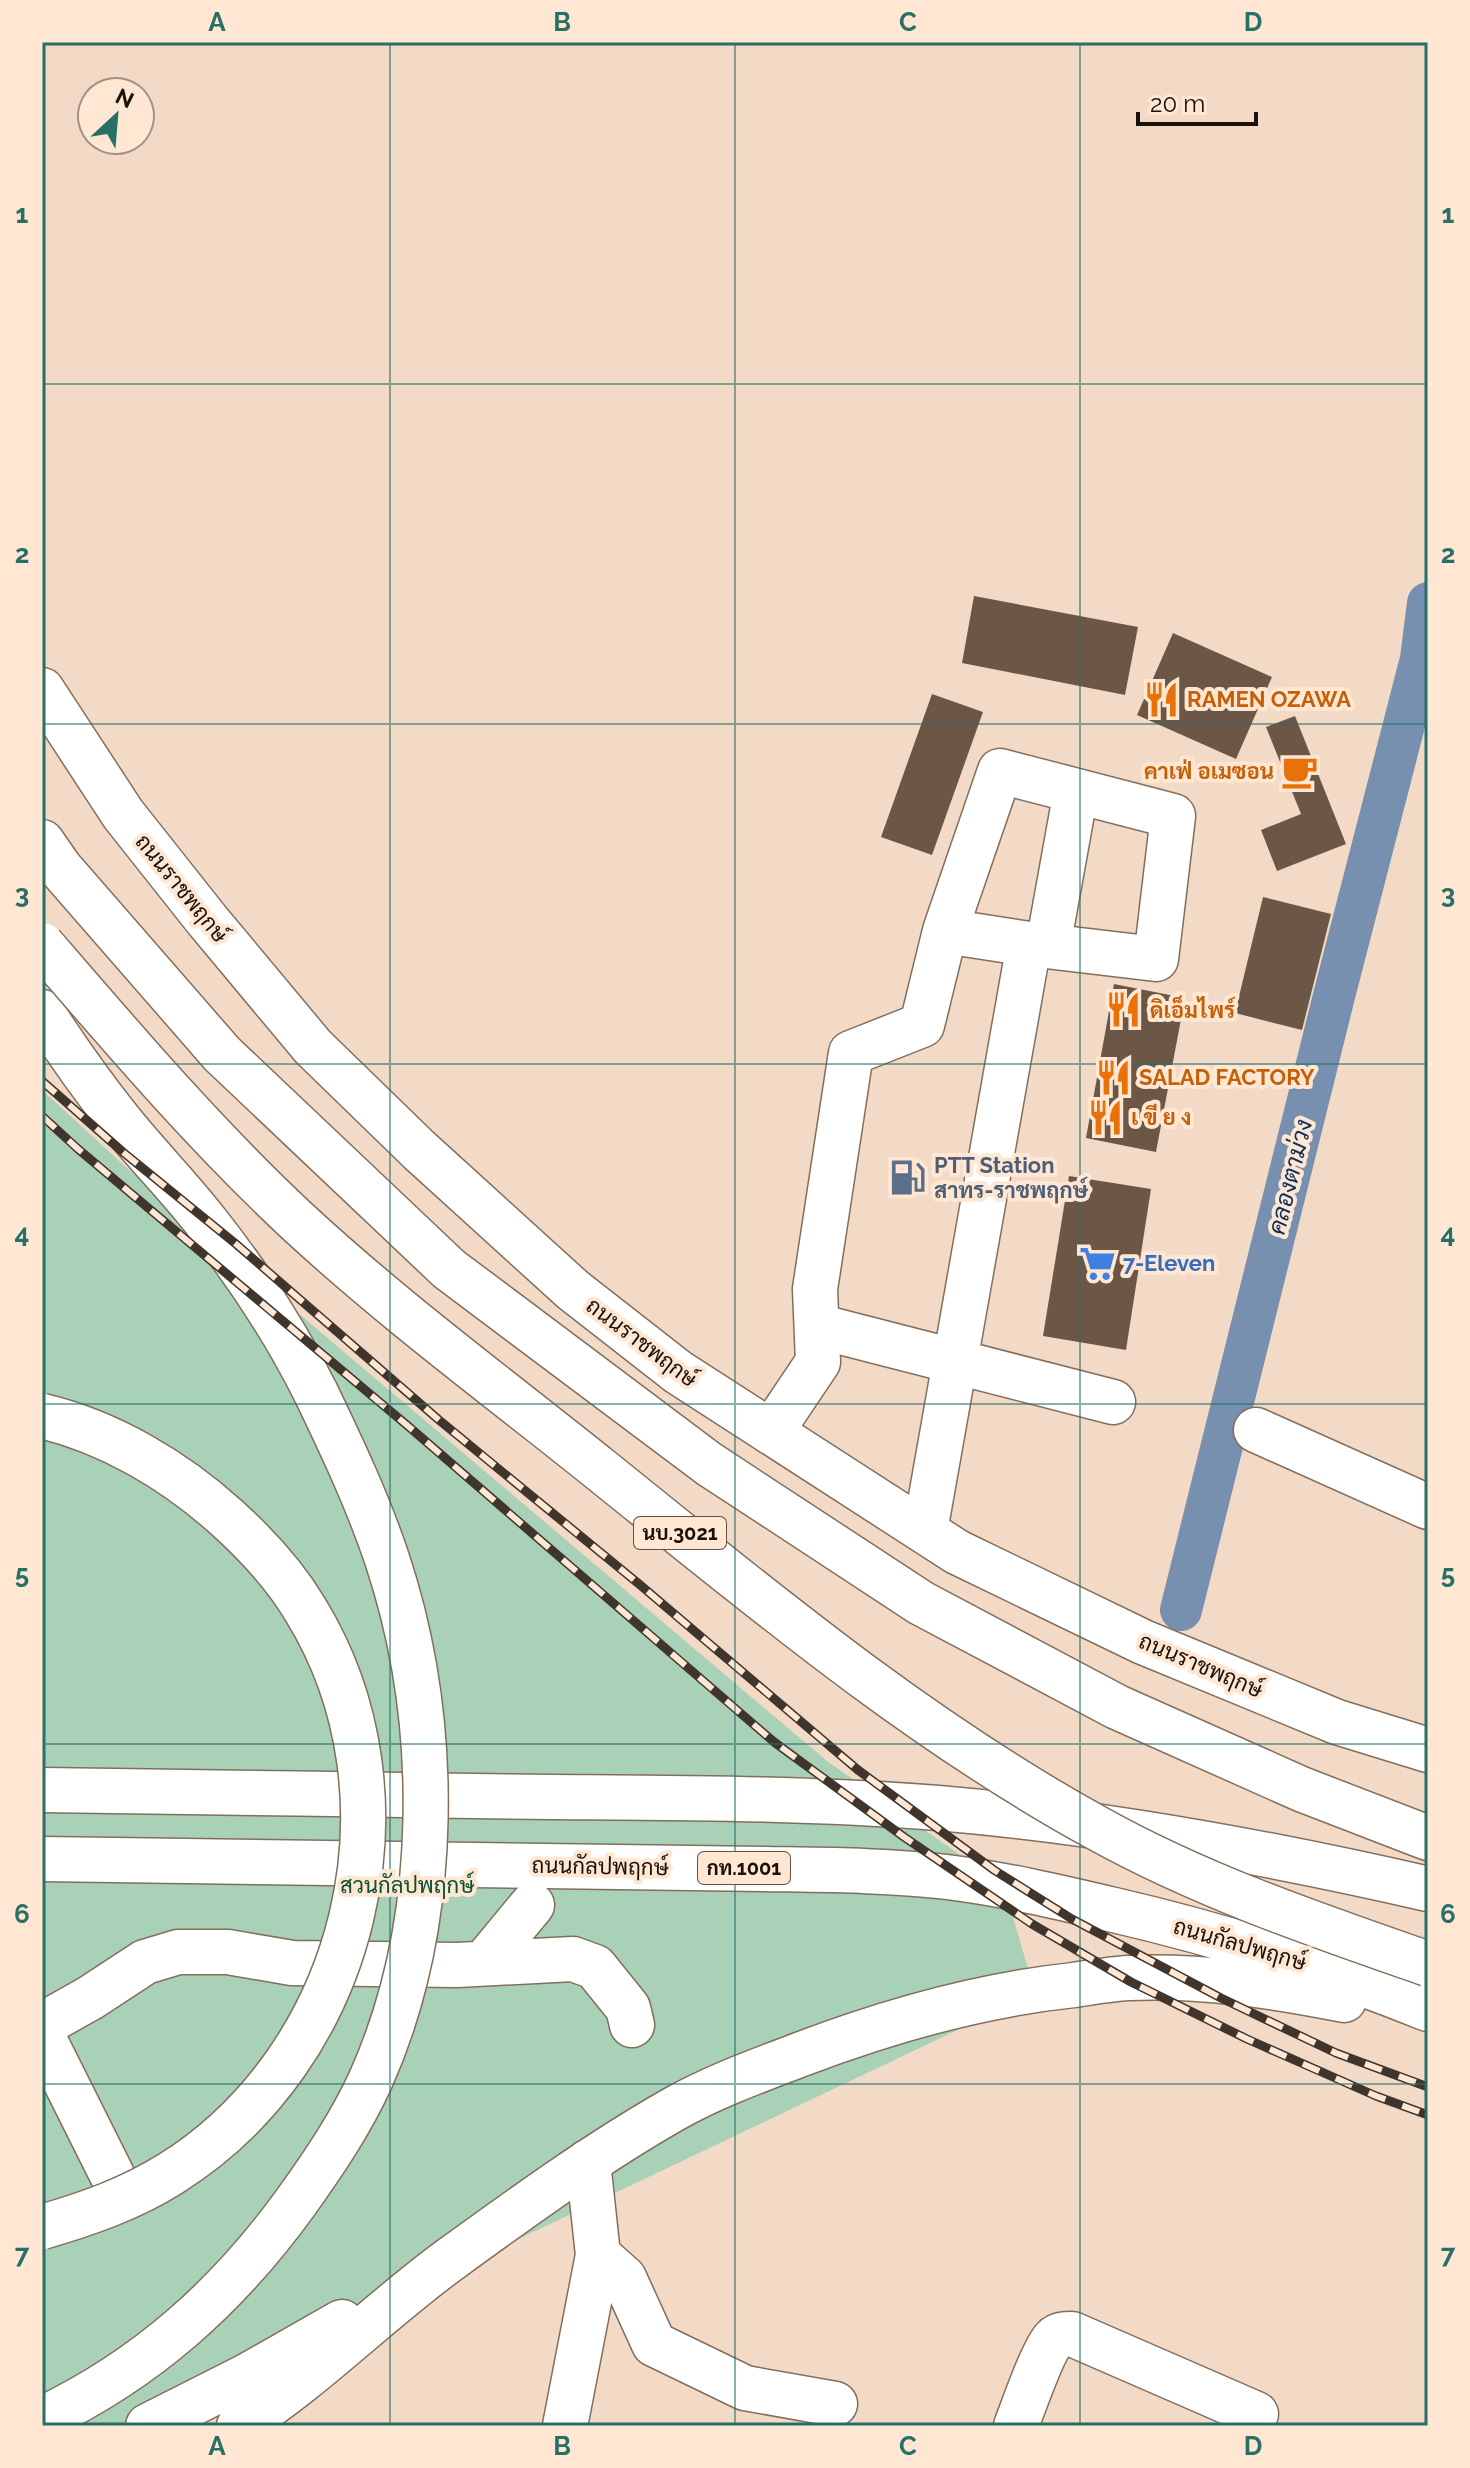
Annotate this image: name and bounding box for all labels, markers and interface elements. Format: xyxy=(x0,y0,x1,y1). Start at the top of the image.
text: A xyxy=(208,7,226,37)
text: B xyxy=(553,7,571,37)
text: C xyxy=(899,7,917,37)
text: D xyxy=(1244,7,1262,37)
north arrow xyxy=(76,76,156,156)
scale bar xyxy=(1138,76,1256,126)
text: N xyxy=(112,83,138,113)
text: 20 m xyxy=(1150,89,1205,118)
text: 1 xyxy=(16,199,29,229)
text: 1 xyxy=(1442,199,1455,229)
text: 2 xyxy=(15,539,29,569)
text: 2 xyxy=(1441,539,1455,569)
restaurant icon: RAMEN OZAWA xyxy=(1142,680,1180,718)
place label: RAMEN OZAWA xyxy=(1187,686,1351,712)
cafe icon: คาเฟ่ อเมซอน xyxy=(1281,752,1319,790)
place label: คาเฟ่ อเมซอน xyxy=(1144,758,1274,784)
street label: ถนนราชพฤกษ์ xyxy=(130,828,235,949)
text: 3 xyxy=(15,879,29,909)
text: 3 xyxy=(1441,879,1455,909)
restaurant icon: ดิเอ็มไพร์ xyxy=(1105,991,1143,1029)
place label: ดิเอ็มไพร์ xyxy=(1150,995,1236,1023)
restaurant icon: SALAD FACTORY xyxy=(1094,1058,1132,1096)
place label: SALAD FACTORY xyxy=(1139,1064,1315,1090)
restaurant icon: เ ขี ย ง xyxy=(1086,1098,1124,1136)
place label: เ ขี ย ง xyxy=(1131,1103,1191,1130)
water label: คลองตาม่วง xyxy=(1262,1116,1318,1238)
place label: PTT Station สาทร-ราชพฤกษ์ xyxy=(934,1152,1089,1204)
fuel station icon: PTT Station สาทร-ราชพฤกษ์ xyxy=(889,1159,927,1197)
text: 4 xyxy=(15,1219,29,1249)
text: 4 xyxy=(1441,1219,1455,1249)
supermarket icon: 7-Eleven xyxy=(1078,1244,1116,1282)
place label: 7-Eleven xyxy=(1123,1250,1215,1276)
street label: ถนนราชพฤกษ์ xyxy=(581,1291,704,1393)
road number: นบ.3021 xyxy=(634,1517,726,1549)
text: 5 xyxy=(15,1559,29,1589)
text: 5 xyxy=(1441,1559,1455,1589)
street label: ถนนราชพฤกษ์ xyxy=(1135,1626,1268,1704)
street label: ถนนกัลปพฤกษ์ xyxy=(531,1851,670,1881)
road number: กท.1001 xyxy=(698,1852,790,1884)
park label: สวนกัลปพฤกษ์ xyxy=(340,1871,475,1899)
text: 6 xyxy=(14,1899,30,1929)
text: 6 xyxy=(1440,1899,1456,1929)
street label: ถนนกัลปพฤกษ์ xyxy=(1170,1912,1311,1977)
text: 7 xyxy=(15,2239,30,2269)
text: 7 xyxy=(1441,2239,1456,2269)
text: A xyxy=(208,2431,226,2461)
text: B xyxy=(553,2431,571,2461)
text: C xyxy=(899,2431,917,2461)
text: D xyxy=(1244,2431,1262,2461)

